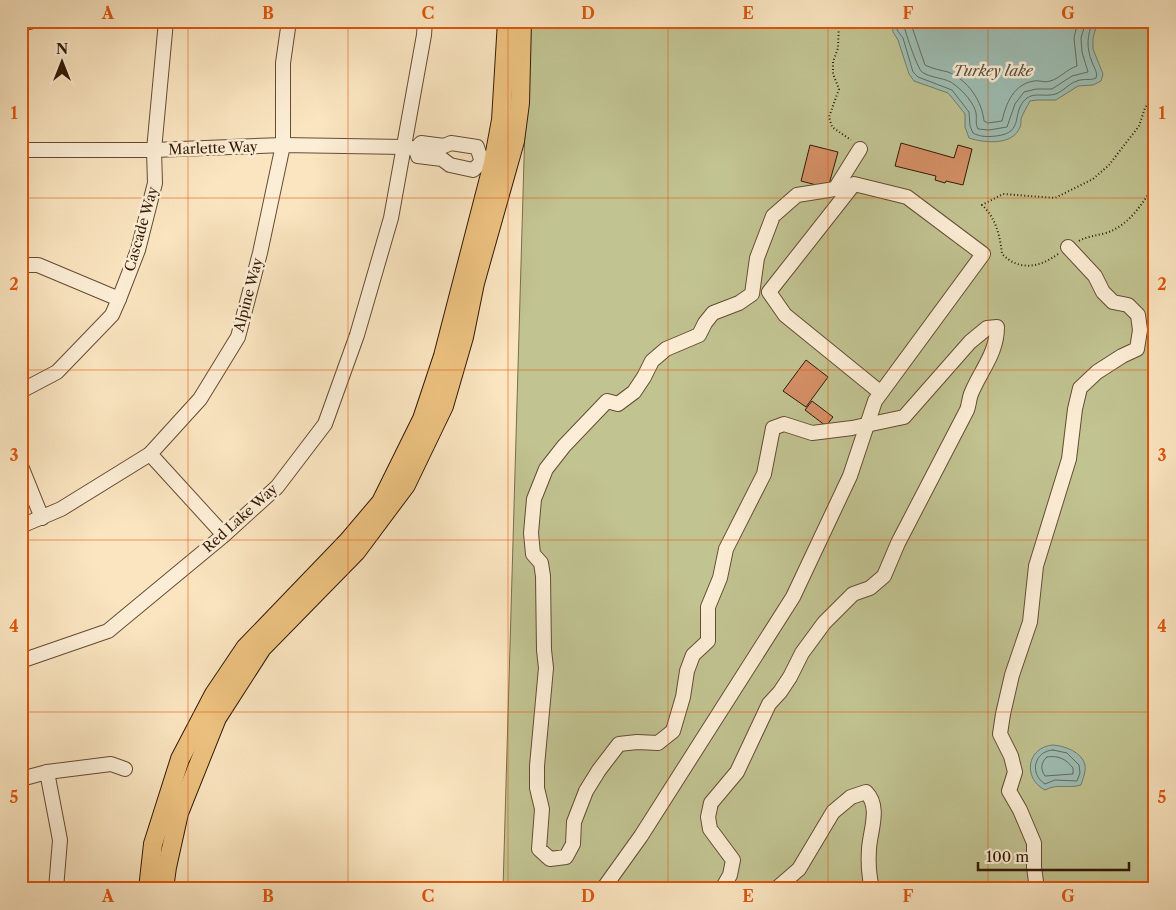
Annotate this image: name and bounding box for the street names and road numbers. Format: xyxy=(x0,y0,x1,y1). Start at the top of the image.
street label: Marlette Way xyxy=(168,137,258,159)
street label: Cascade Way xyxy=(120,184,162,274)
street label: Alpine Way xyxy=(229,256,267,335)
street label: Red Lake Way xyxy=(199,480,281,556)

